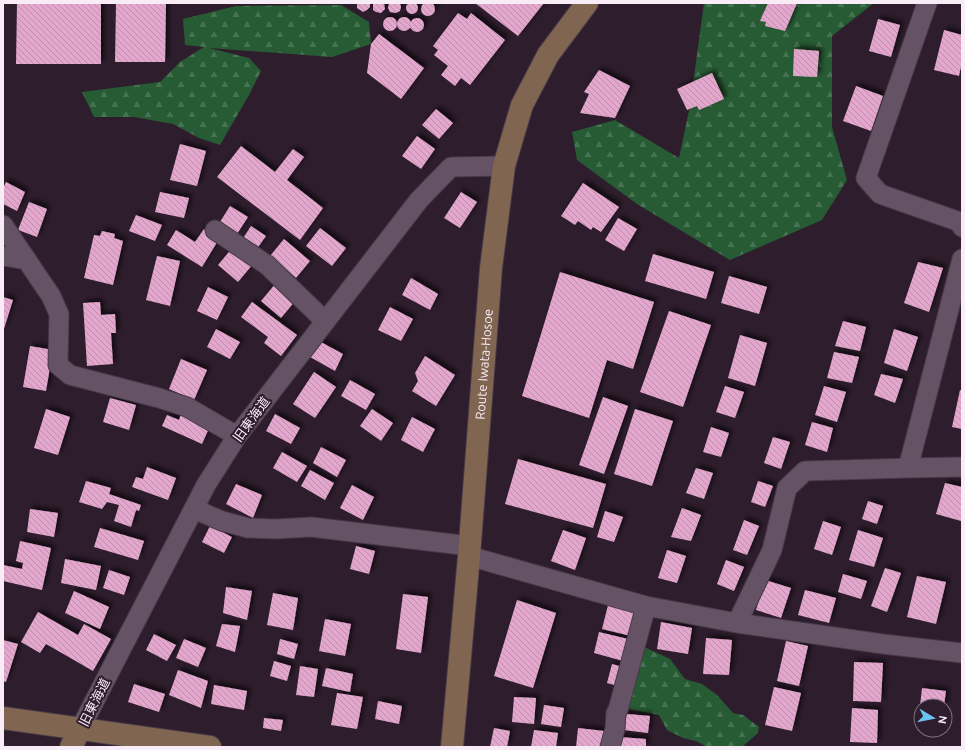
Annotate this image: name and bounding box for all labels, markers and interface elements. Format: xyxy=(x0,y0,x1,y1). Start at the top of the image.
street label: Route Iwata-Hosoe xyxy=(472,308,495,420)
street label: 旧東海道 xyxy=(230,394,272,444)
street label: 旧東海道 xyxy=(76,676,112,728)
north arrow xyxy=(913,698,953,738)
text: N xyxy=(936,715,949,725)

